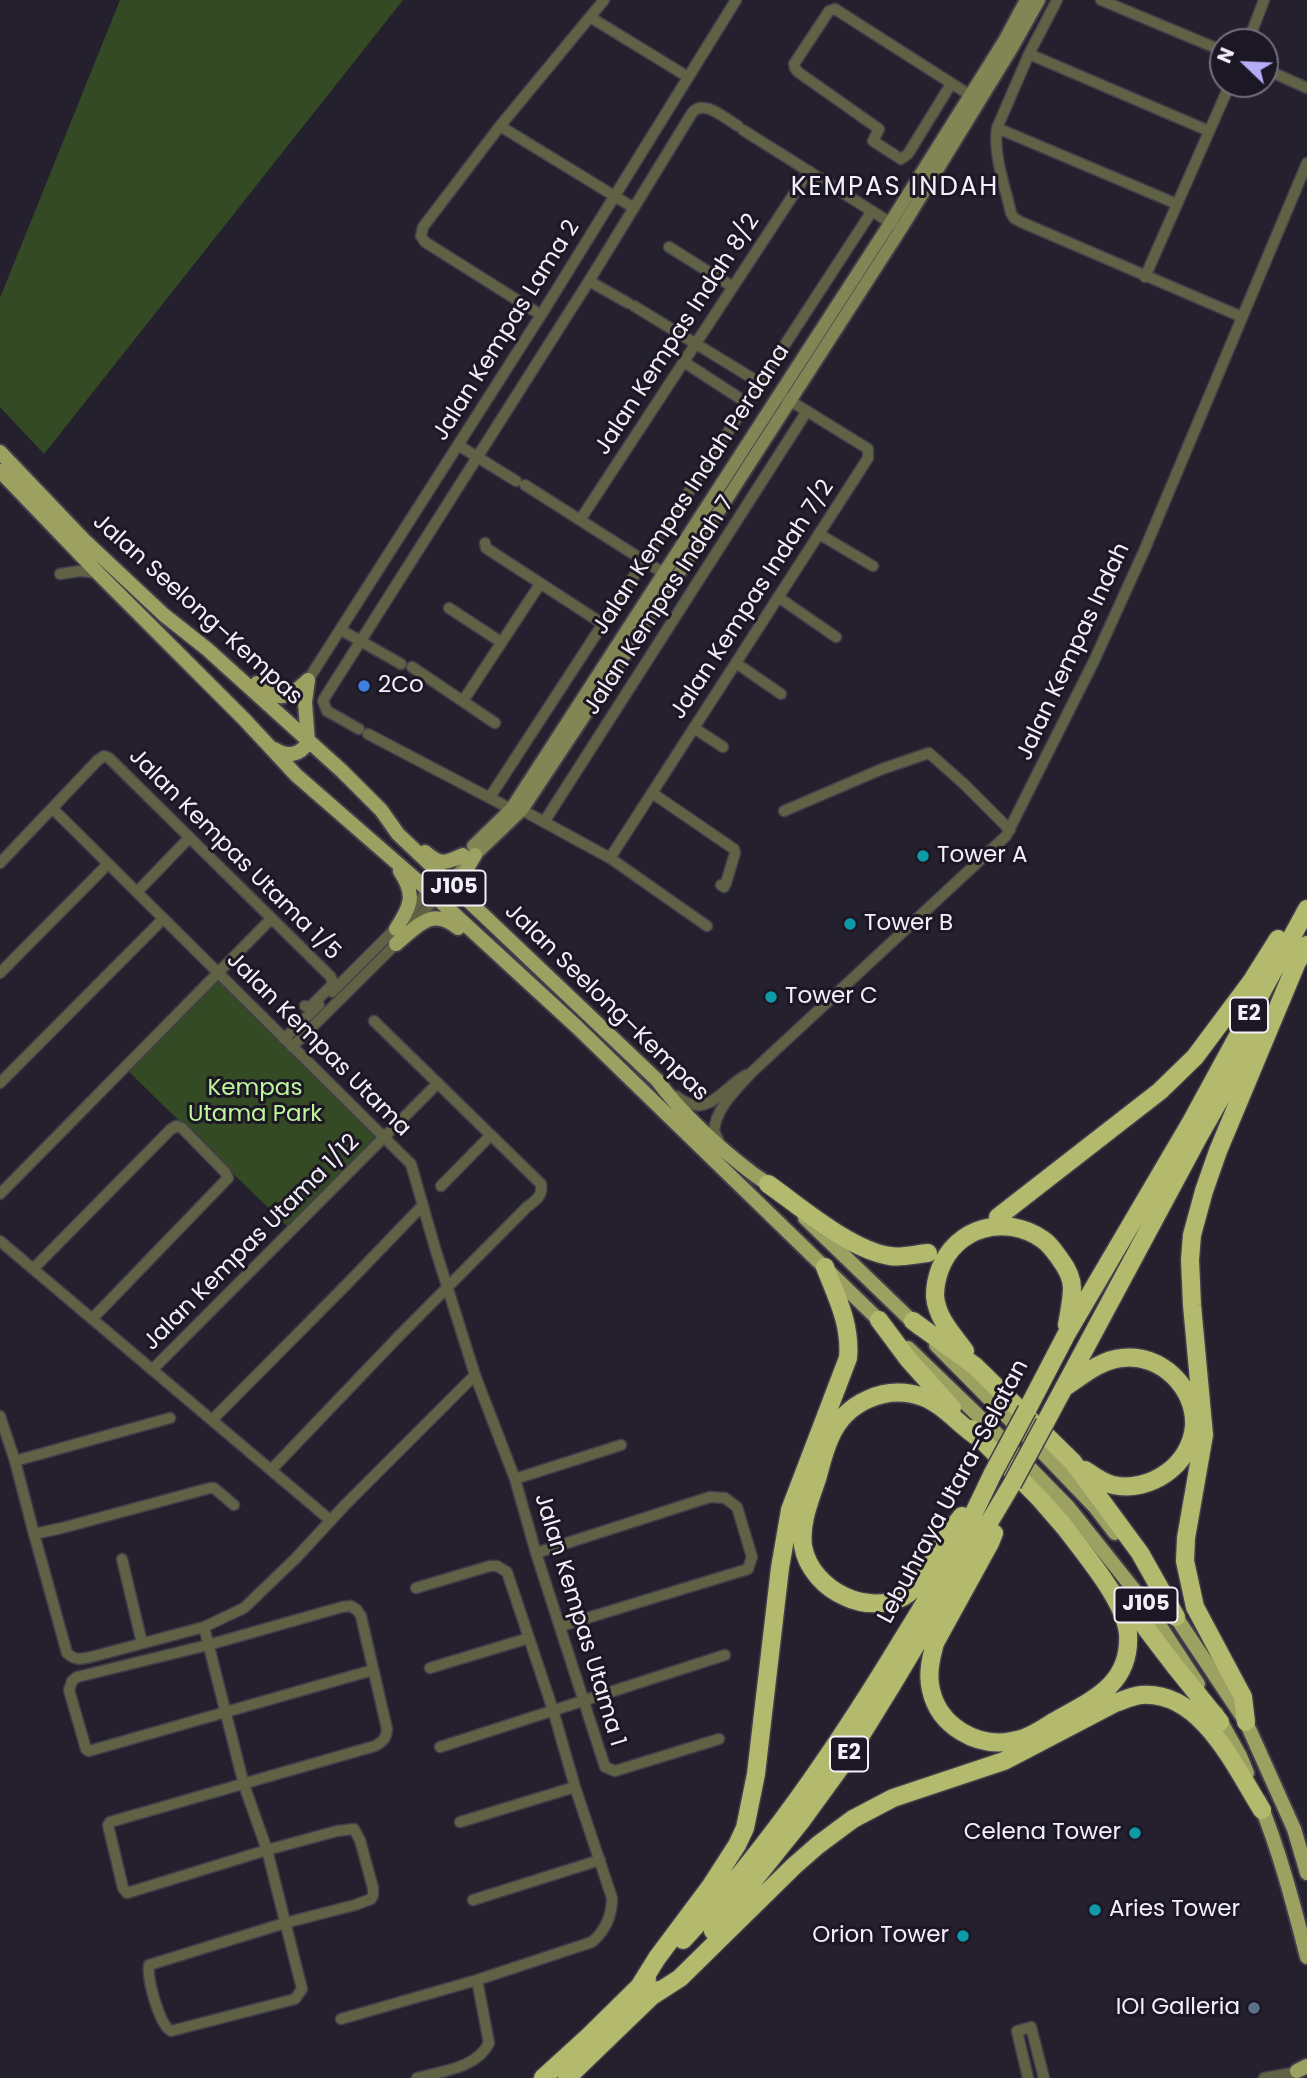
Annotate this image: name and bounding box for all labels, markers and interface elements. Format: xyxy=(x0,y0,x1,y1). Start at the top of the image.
north arrow xyxy=(1209,28,1279,98)
text: N xyxy=(1211,44,1241,67)
district label: KEMPAS INDAH xyxy=(792,172,998,204)
street label: Jalan Kempas Indah 8/2 xyxy=(590,209,766,461)
street label: Jalan Kempas Lama 2 xyxy=(428,216,586,446)
street label: Jalan Kempas Indah Perdana xyxy=(588,340,796,640)
street label: Jalan Kempas Indah 7/2 xyxy=(665,475,841,725)
street label: Jalan Kempas Indah 7 xyxy=(579,491,741,721)
street label: Jalan Seelong–Kempas xyxy=(86,508,308,712)
street label: Jalan Kempas Indah xyxy=(1011,539,1137,765)
place label: 2Co xyxy=(378,672,424,700)
marker: 2Co xyxy=(356,678,372,694)
street label: Jalan Kempas Utama 1/5 xyxy=(122,743,346,967)
place label: Tower A xyxy=(937,842,1028,870)
marker: Tower A xyxy=(915,848,931,864)
road number: J105 xyxy=(422,870,486,906)
street label: Jalan Seelong–Kempas xyxy=(498,898,714,1108)
place label: Tower B xyxy=(864,910,953,938)
marker: Tower B xyxy=(842,916,858,932)
street label: Jalan Kempas Utama xyxy=(220,947,416,1143)
place label: Tower C xyxy=(785,983,878,1011)
marker: Tower C xyxy=(763,989,779,1005)
road number: E2 xyxy=(1230,998,1268,1032)
park label: Kempas Utama Park xyxy=(188,1075,322,1129)
street label: Jalan Kempas Utama 1/12 xyxy=(138,1129,366,1357)
street label: Lebuhraya Utara–Selatan xyxy=(873,1355,1035,1629)
street label: Jalan Kempas Utama 1 xyxy=(527,1490,631,1750)
road number: J105 xyxy=(1114,1588,1178,1622)
road number: E2 xyxy=(830,1736,868,1772)
place label: Celena Tower xyxy=(964,1819,1121,1847)
marker: Celena Tower xyxy=(1127,1825,1143,1841)
place label: Aries Tower xyxy=(1109,1896,1240,1924)
marker: Aries Tower xyxy=(1087,1902,1103,1918)
place label: Orion Tower xyxy=(812,1922,949,1950)
marker: Orion Tower xyxy=(955,1928,971,1944)
place label: IOI Galleria xyxy=(1116,1994,1240,2022)
marker: IOI Galleria xyxy=(1246,2000,1262,2016)

